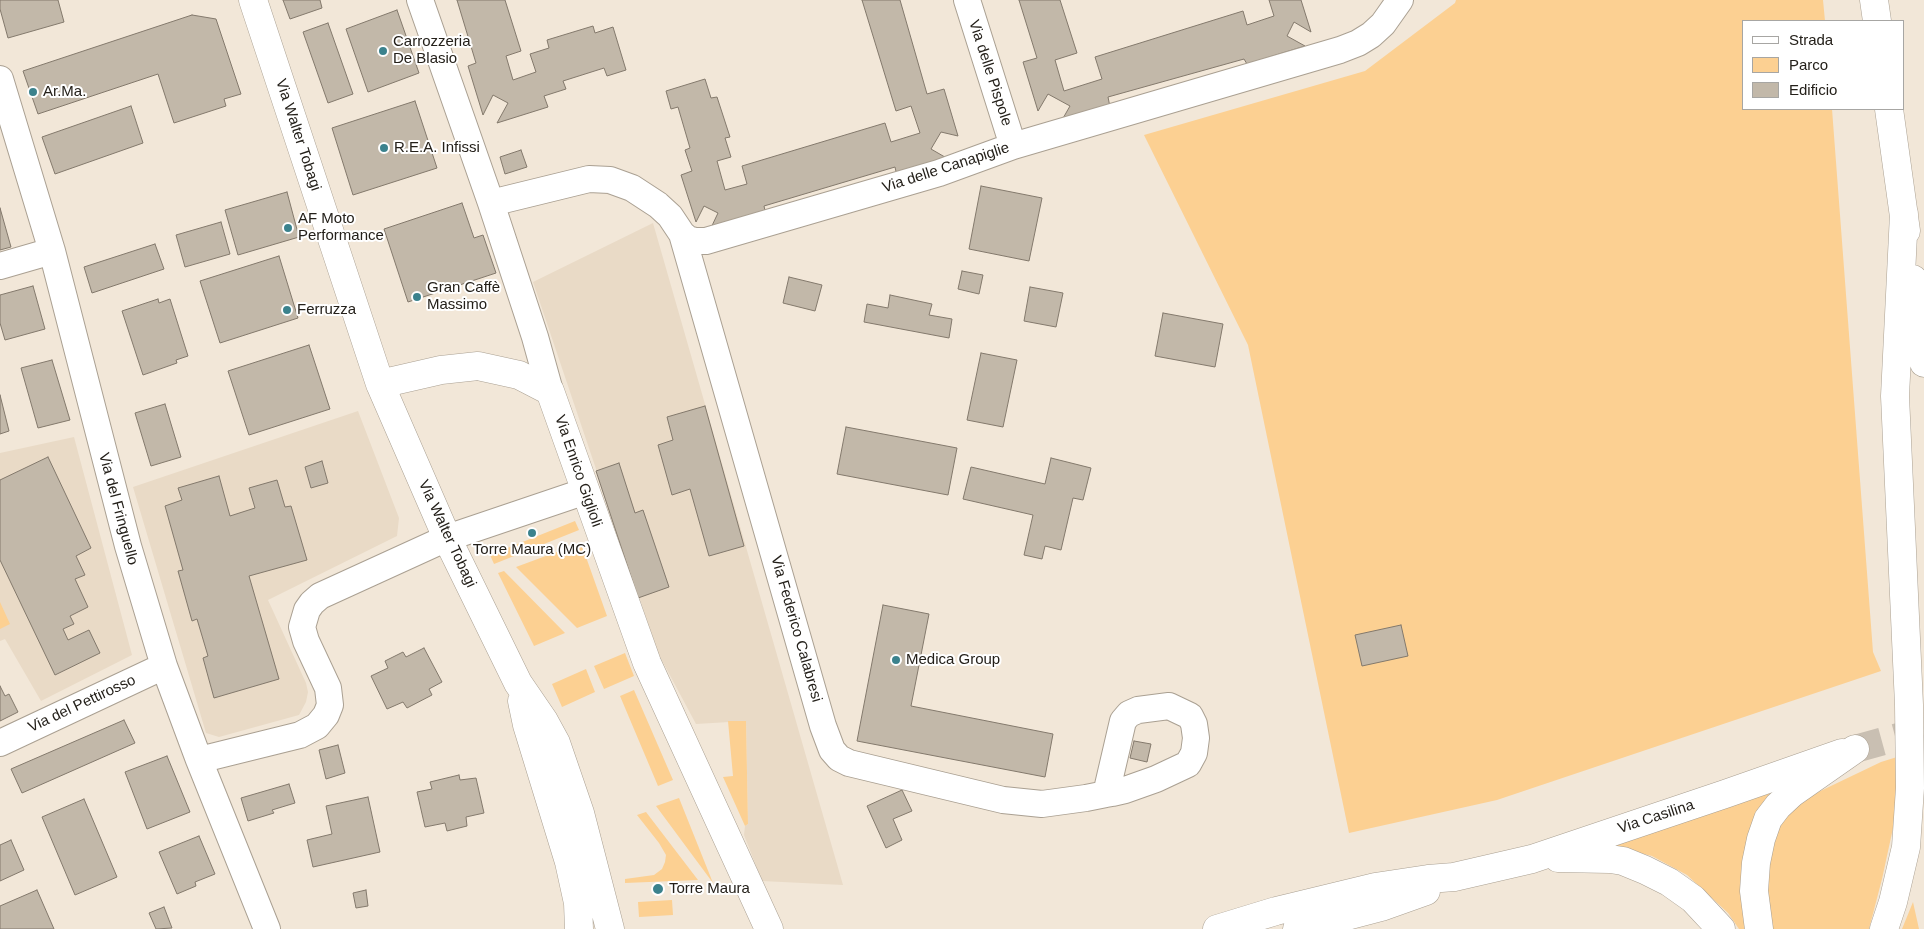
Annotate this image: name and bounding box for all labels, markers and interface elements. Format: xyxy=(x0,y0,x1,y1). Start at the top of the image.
street label: Via delle Pispole xyxy=(964,18,1016,128)
legend xyxy=(1742,20,1904,110)
text: Strada xyxy=(1789,31,1833,48)
place label: Carrozzeria De Blasio xyxy=(393,33,471,68)
marker: Carrozzeria De Blasio xyxy=(377,45,389,57)
text: Parco xyxy=(1789,56,1828,73)
street label: Via Walter Tobagi xyxy=(271,77,325,193)
text: Edificio xyxy=(1789,81,1837,98)
place label: Ar.Ma. xyxy=(43,83,86,101)
marker: Ar.Ma. xyxy=(27,86,39,98)
place label: R.E.A. Infissi xyxy=(394,139,480,157)
street label: Via delle Canapiglie xyxy=(880,139,1012,197)
marker: R.E.A. Infissi xyxy=(378,142,390,154)
place label: AF Moto Performance xyxy=(298,210,384,245)
marker: AF Moto Performance xyxy=(282,222,294,234)
place label: Gran Caffè Massimo xyxy=(427,279,500,314)
marker: Gran Caffè Massimo xyxy=(411,291,423,303)
place label: Ferruzza xyxy=(297,301,356,319)
marker: Ferruzza xyxy=(281,304,293,316)
street label: Via Enrico Giglioli xyxy=(550,413,606,529)
street label: Via del Fringuello xyxy=(94,451,142,567)
street label: Via Walter Tobagi xyxy=(414,477,480,591)
marker: Torre Maura (MC) xyxy=(526,527,538,539)
place label: Torre Maura (MC) xyxy=(473,541,591,559)
street label: Via Federico Calabresi xyxy=(766,554,826,704)
place label: Medica Group xyxy=(906,651,1000,669)
marker: Medica Group xyxy=(890,654,902,666)
street label: Via del Pettirosso xyxy=(25,671,139,737)
street label: Via Casilina xyxy=(1616,796,1696,838)
place label: Torre Maura xyxy=(669,880,750,898)
marker: Torre Maura xyxy=(651,882,665,896)

